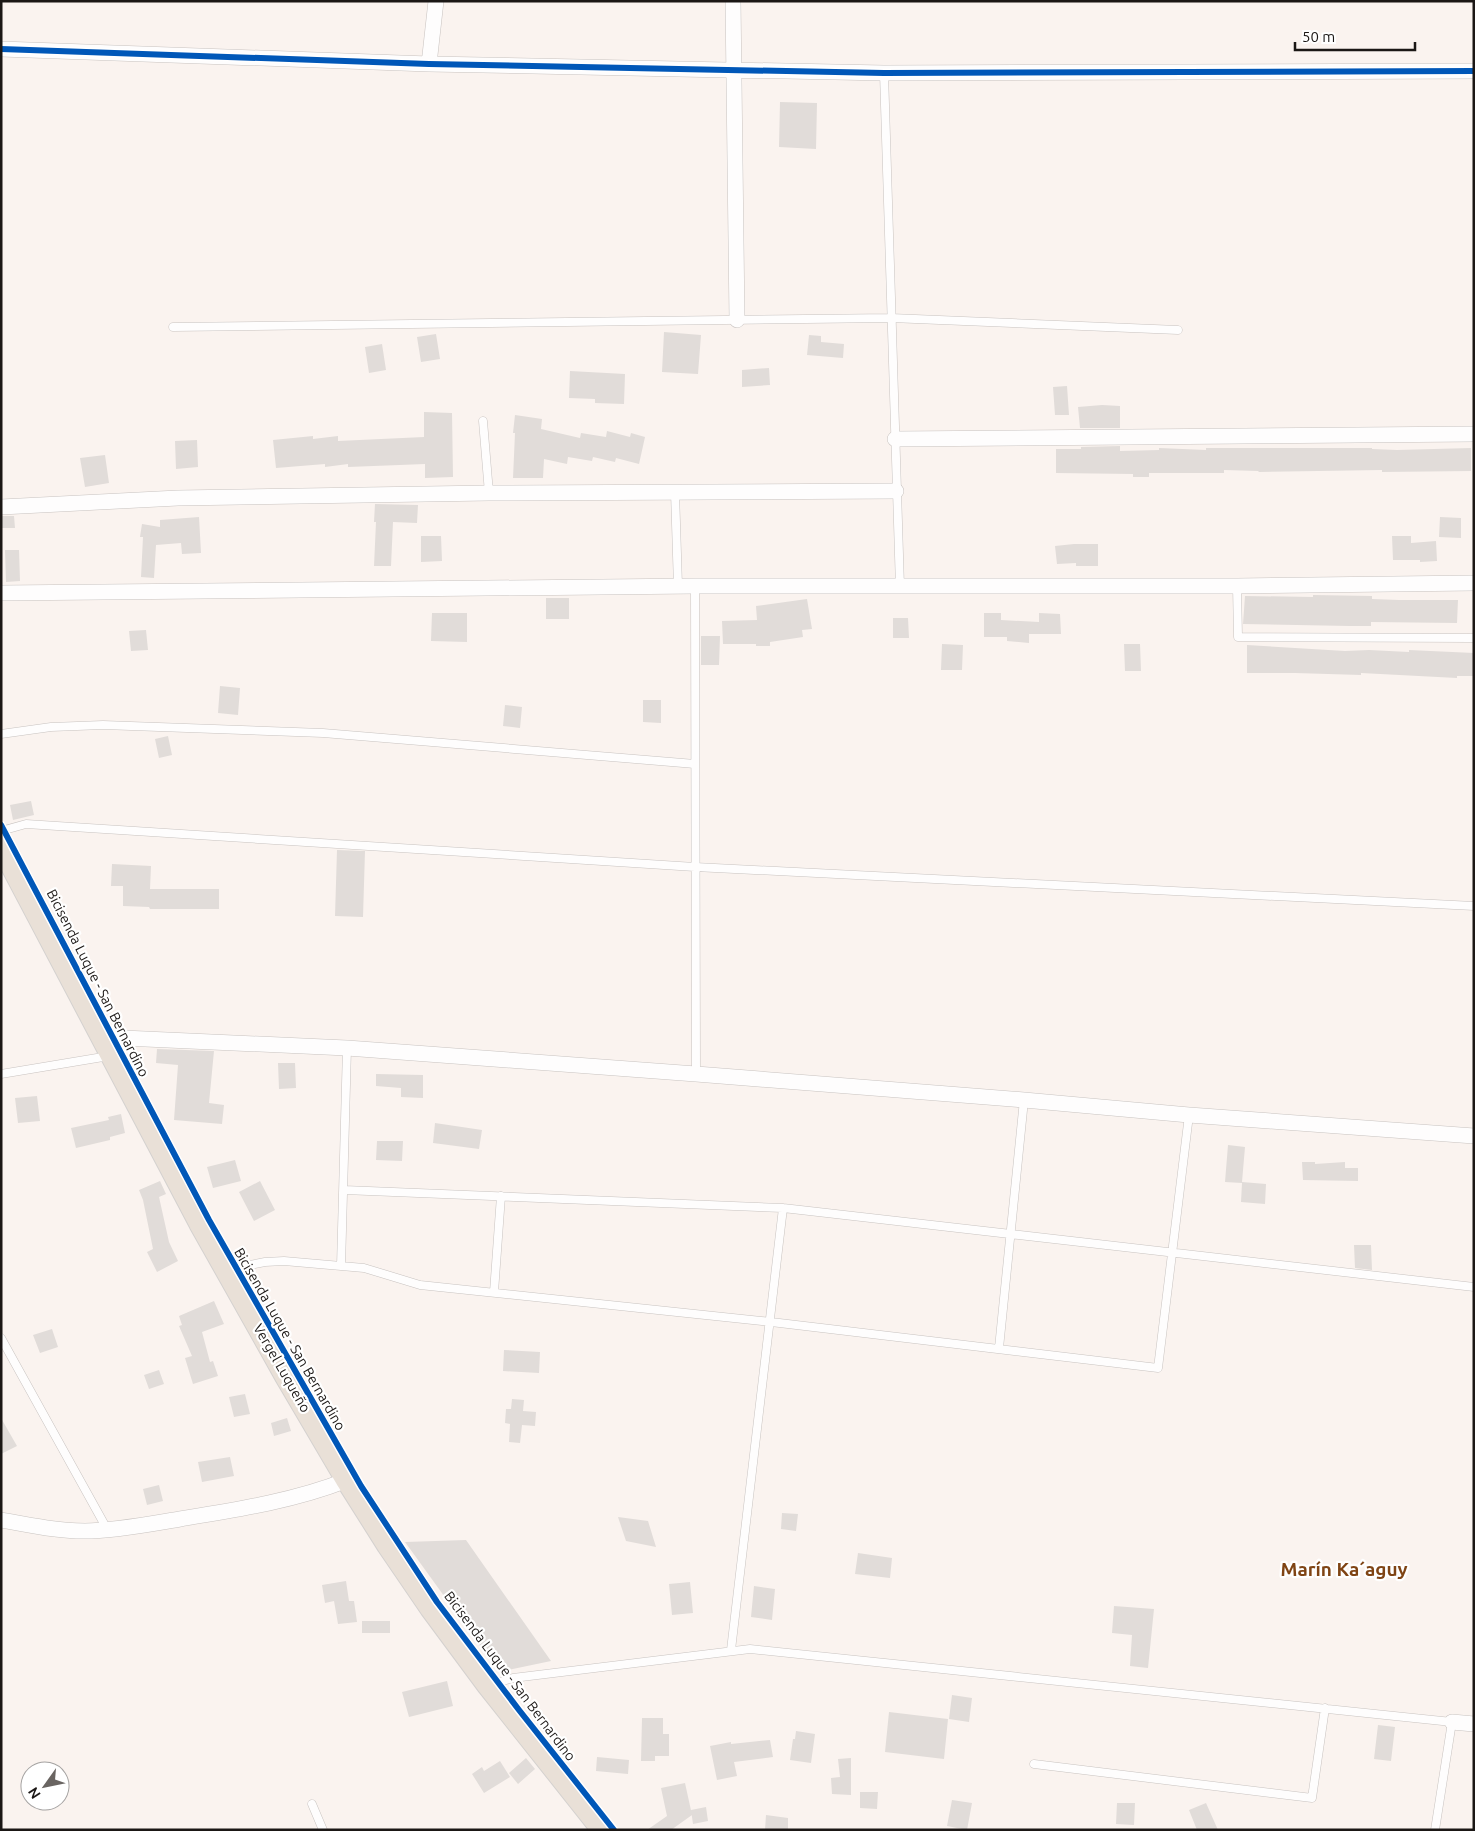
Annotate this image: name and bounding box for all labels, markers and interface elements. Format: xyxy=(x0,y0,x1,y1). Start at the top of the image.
scale bar xyxy=(1295,20,1415,52)
text: 50 m xyxy=(1302,28,1335,45)
street label: Bicisenda Luque - San Bernardino xyxy=(44,887,152,1079)
street label: Bicisenda Luque - San Bernardino xyxy=(231,1245,349,1433)
street label: Vergel Luqueño xyxy=(250,1321,314,1415)
district label: Marín Ka´aguy xyxy=(1280,1558,1408,1580)
street label: Bicisenda Luque - San Bernardino xyxy=(441,1588,579,1764)
north arrow xyxy=(20,1761,70,1811)
text: N xyxy=(25,1784,44,1802)

